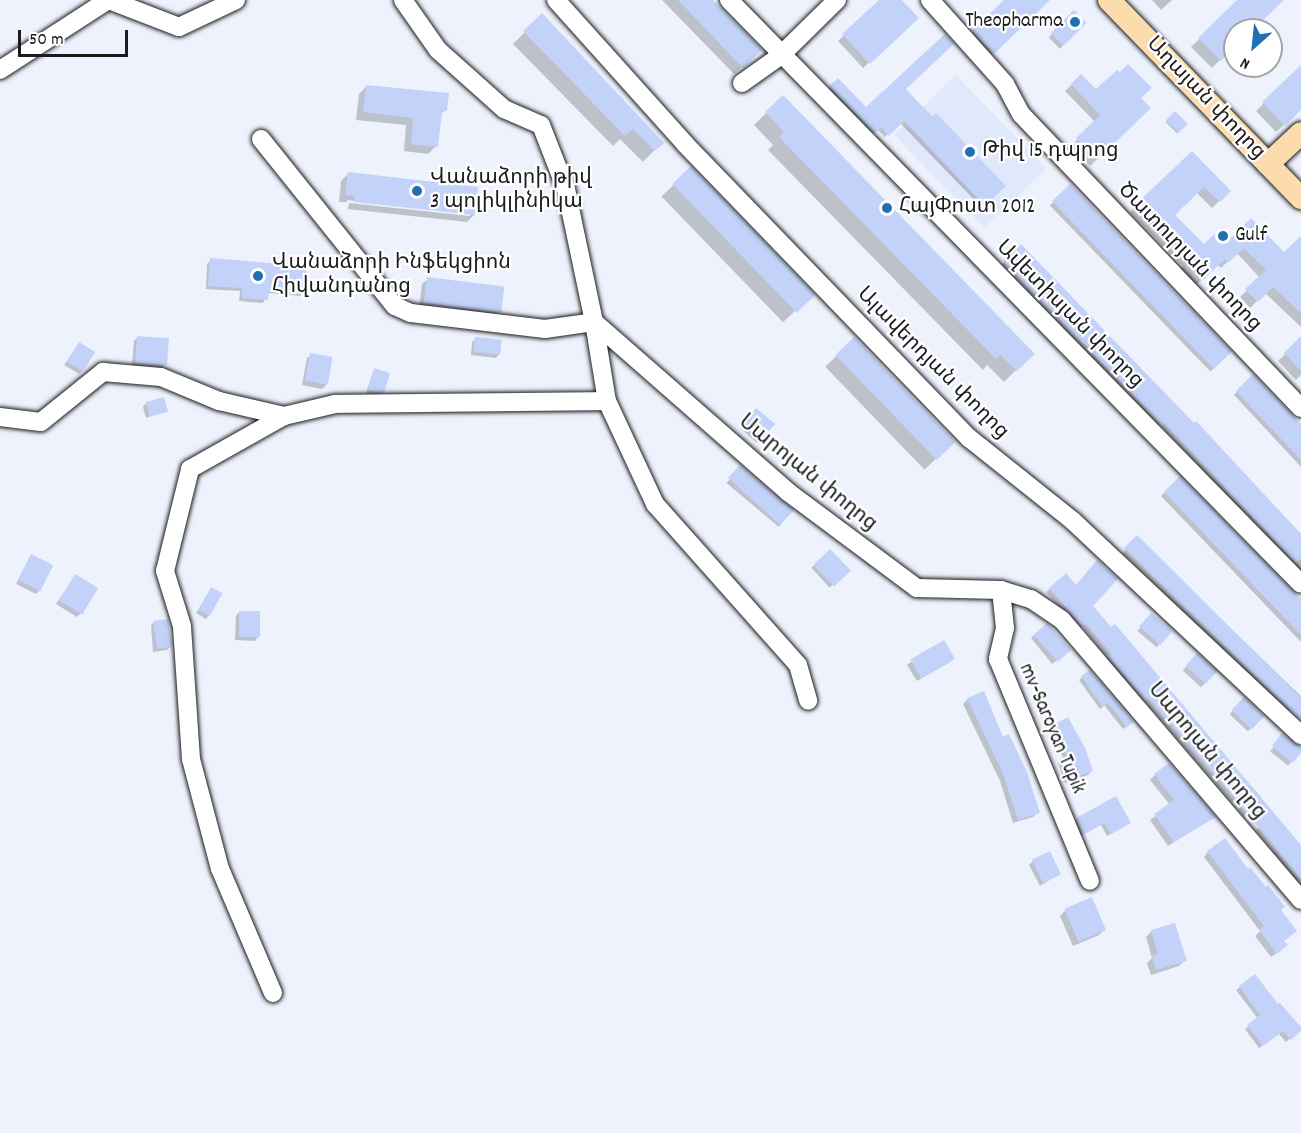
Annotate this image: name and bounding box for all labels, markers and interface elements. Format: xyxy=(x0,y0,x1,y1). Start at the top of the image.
place label: Theopharma xyxy=(965,9,1063,35)
marker: Theopharma xyxy=(1068,15,1082,29)
scale bar xyxy=(21,18,130,56)
north arrow xyxy=(1223,18,1283,78)
text: 50 m xyxy=(29,28,64,53)
street label: Աղայան փողոց xyxy=(1140,32,1270,166)
text: N xyxy=(1237,51,1254,75)
place label: Թիվ 15 դպրոց xyxy=(982,139,1118,165)
marker: Թիվ 15 դպրոց xyxy=(963,145,977,159)
place label: Վանաձորի թիվ 3 պոլիկլինիկա xyxy=(430,166,592,216)
street label: Ծատուրյան փողոց xyxy=(1112,178,1266,338)
marker: Վանաձորի թիվ 3 պոլիկլինիկա xyxy=(408,182,426,200)
place label: ՀայՓոստ 2012 xyxy=(899,195,1035,221)
marker: ՀայՓոստ 2012 xyxy=(880,201,894,215)
place label: Gulf xyxy=(1235,223,1267,249)
marker: Gulf xyxy=(1216,229,1230,243)
street label: Ավետիսյան փողոց xyxy=(990,236,1148,394)
place label: Վանաձորի Ինֆեկցիոն Հիվանդանոց xyxy=(272,251,511,301)
marker: Վանաձորի Ինֆեկցիոն Հիվանդանոց xyxy=(249,267,267,285)
street label: Ալավերդյան փողոց xyxy=(851,283,1013,445)
street label: Սարոյան փողոց xyxy=(733,410,881,538)
street label: mv-Saroyan Tupik xyxy=(1012,660,1090,798)
street label: Սարոյան փողոց xyxy=(1141,678,1271,826)

